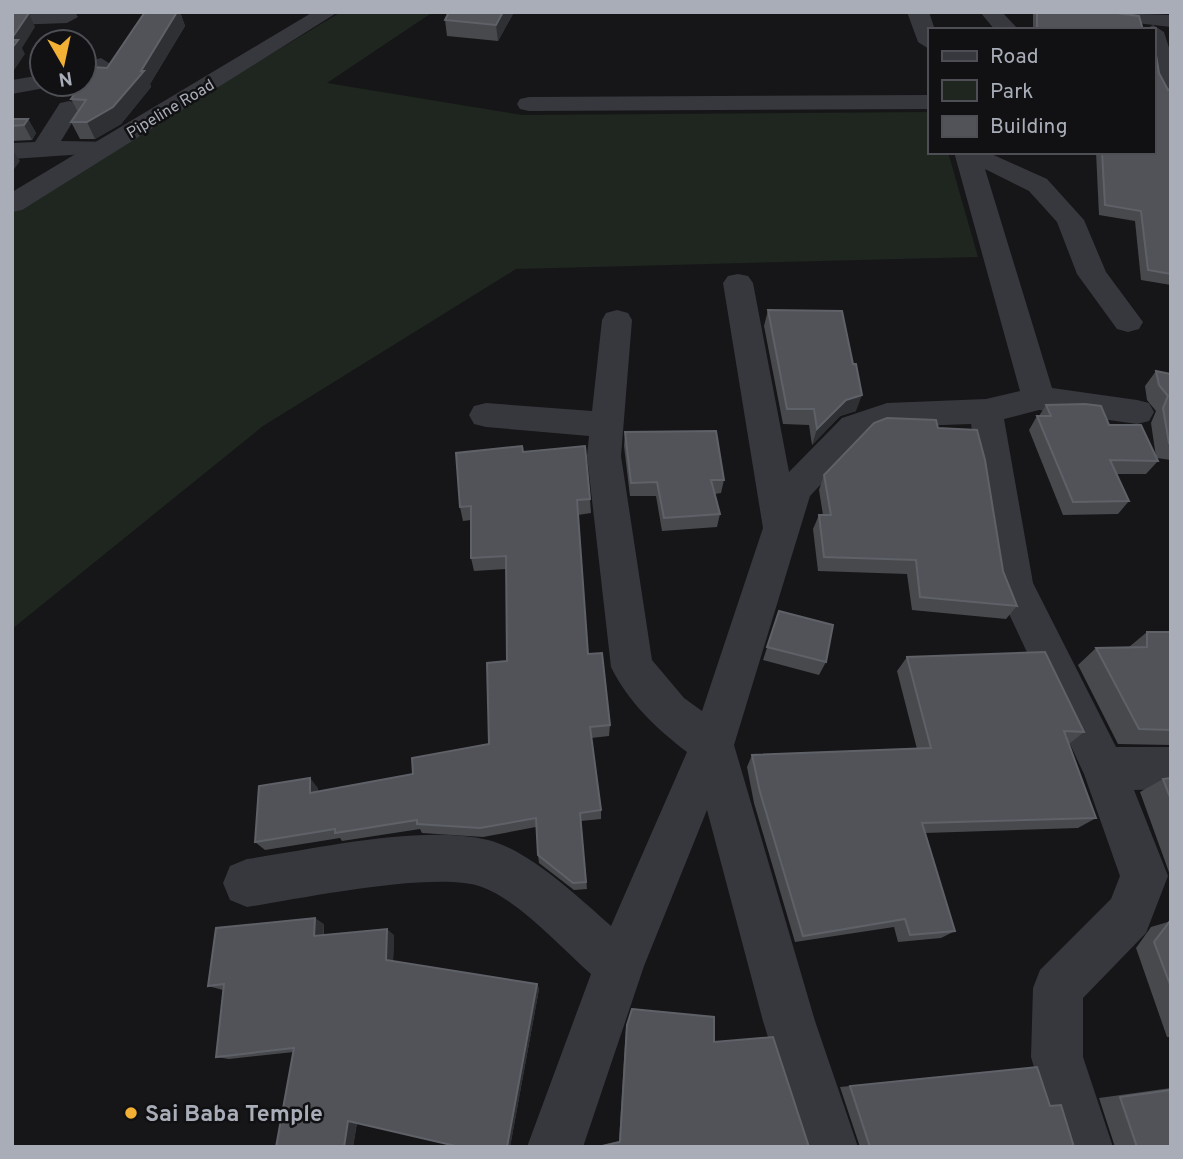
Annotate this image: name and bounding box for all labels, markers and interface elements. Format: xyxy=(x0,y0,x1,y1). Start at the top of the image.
north arrow xyxy=(28,28,98,98)
legend xyxy=(928,28,1155,154)
text: Road xyxy=(990,44,1039,71)
text: N xyxy=(57,65,74,91)
street label: Pipeline Road xyxy=(123,76,219,144)
text: Park xyxy=(990,79,1033,106)
text: Building xyxy=(990,114,1068,141)
place label: Sai Baba Temple xyxy=(145,1101,323,1130)
marker: Sai Baba Temple xyxy=(123,1105,139,1121)

